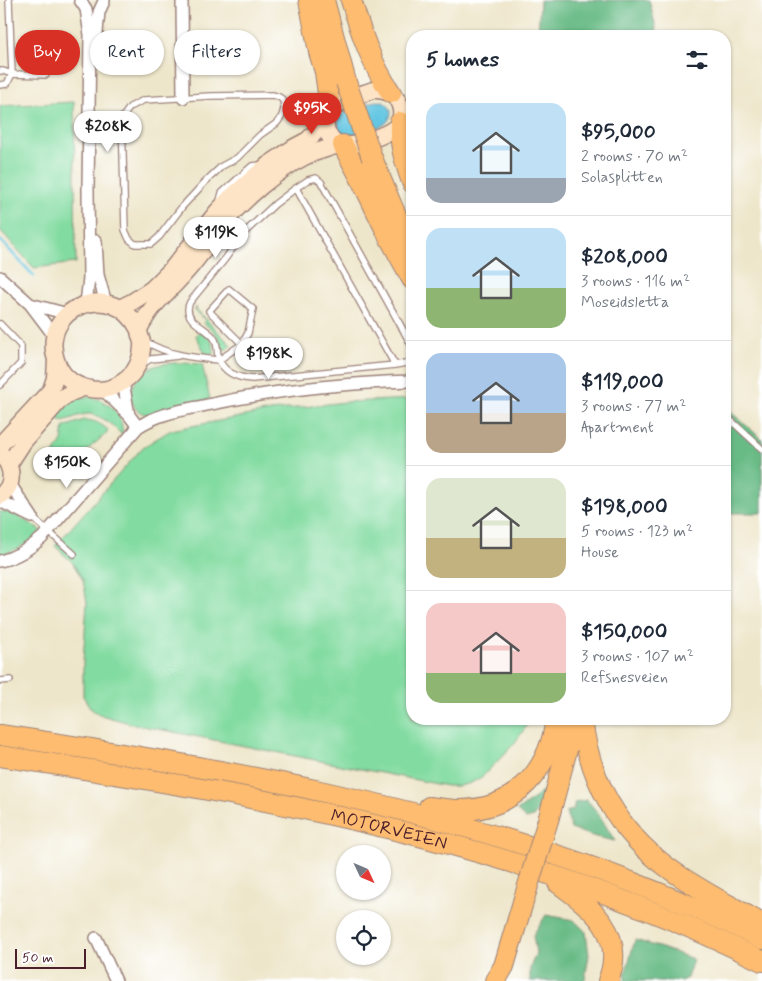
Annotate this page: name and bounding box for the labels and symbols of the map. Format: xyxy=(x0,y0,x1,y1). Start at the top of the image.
pin: $95K xyxy=(282,92,342,135)
pin: $208K xyxy=(73,110,143,153)
pin: $119K xyxy=(181,216,251,259)
pin: $198K xyxy=(234,338,304,380)
pin: $150K xyxy=(32,446,102,489)
street label: MOTORVEIEN xyxy=(328,804,450,856)
north arrow xyxy=(336,845,391,900)
scale bar xyxy=(15,946,86,969)

